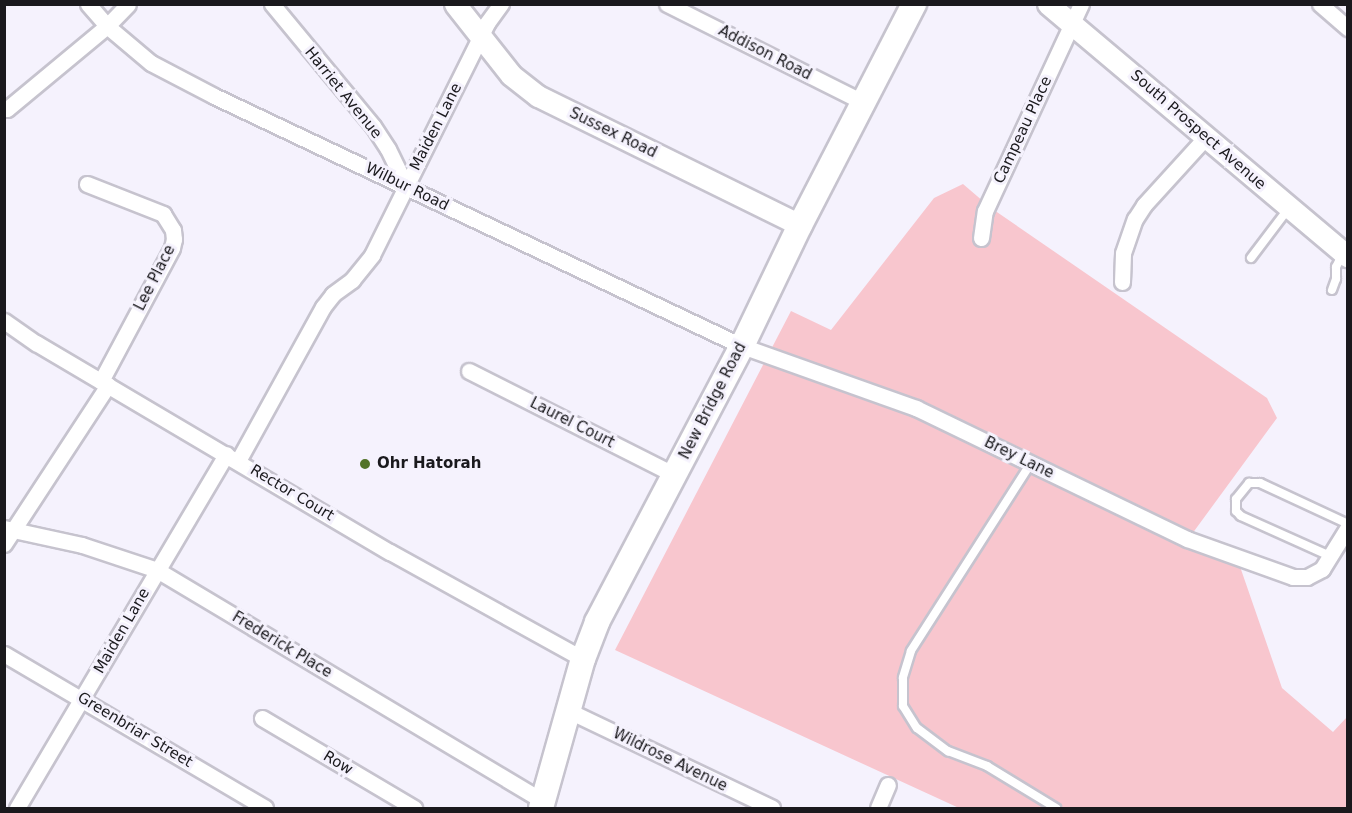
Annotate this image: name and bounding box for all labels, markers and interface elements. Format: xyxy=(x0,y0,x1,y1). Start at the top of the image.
street label: Addison Road xyxy=(715,22,815,84)
street label: Harriet Avenue xyxy=(301,44,385,142)
street label: South Prospect Avenue xyxy=(1127,66,1269,194)
street label: Campeau Place xyxy=(990,73,1056,187)
street label: Maiden Lane xyxy=(406,80,466,174)
street label: Sussex Road xyxy=(566,104,660,162)
street label: Wilbur Road xyxy=(362,159,452,215)
street label: Lee Place xyxy=(131,242,179,314)
street label: New Bridge Road xyxy=(676,340,750,462)
street label: Laurel Court xyxy=(527,394,617,452)
street label: Brey Lane xyxy=(981,433,1057,483)
place label: Ohr Hatorah xyxy=(377,455,481,473)
marker: Ohr Hatorah xyxy=(358,457,372,471)
street label: Rector Court xyxy=(247,461,337,525)
street label: Maiden Lane xyxy=(90,585,154,677)
street label: Frederick Place xyxy=(229,608,335,682)
street label: Greenbriar Street xyxy=(74,689,196,771)
street label: Wildrose Avenue xyxy=(610,725,730,795)
street label: Row xyxy=(320,747,356,779)

